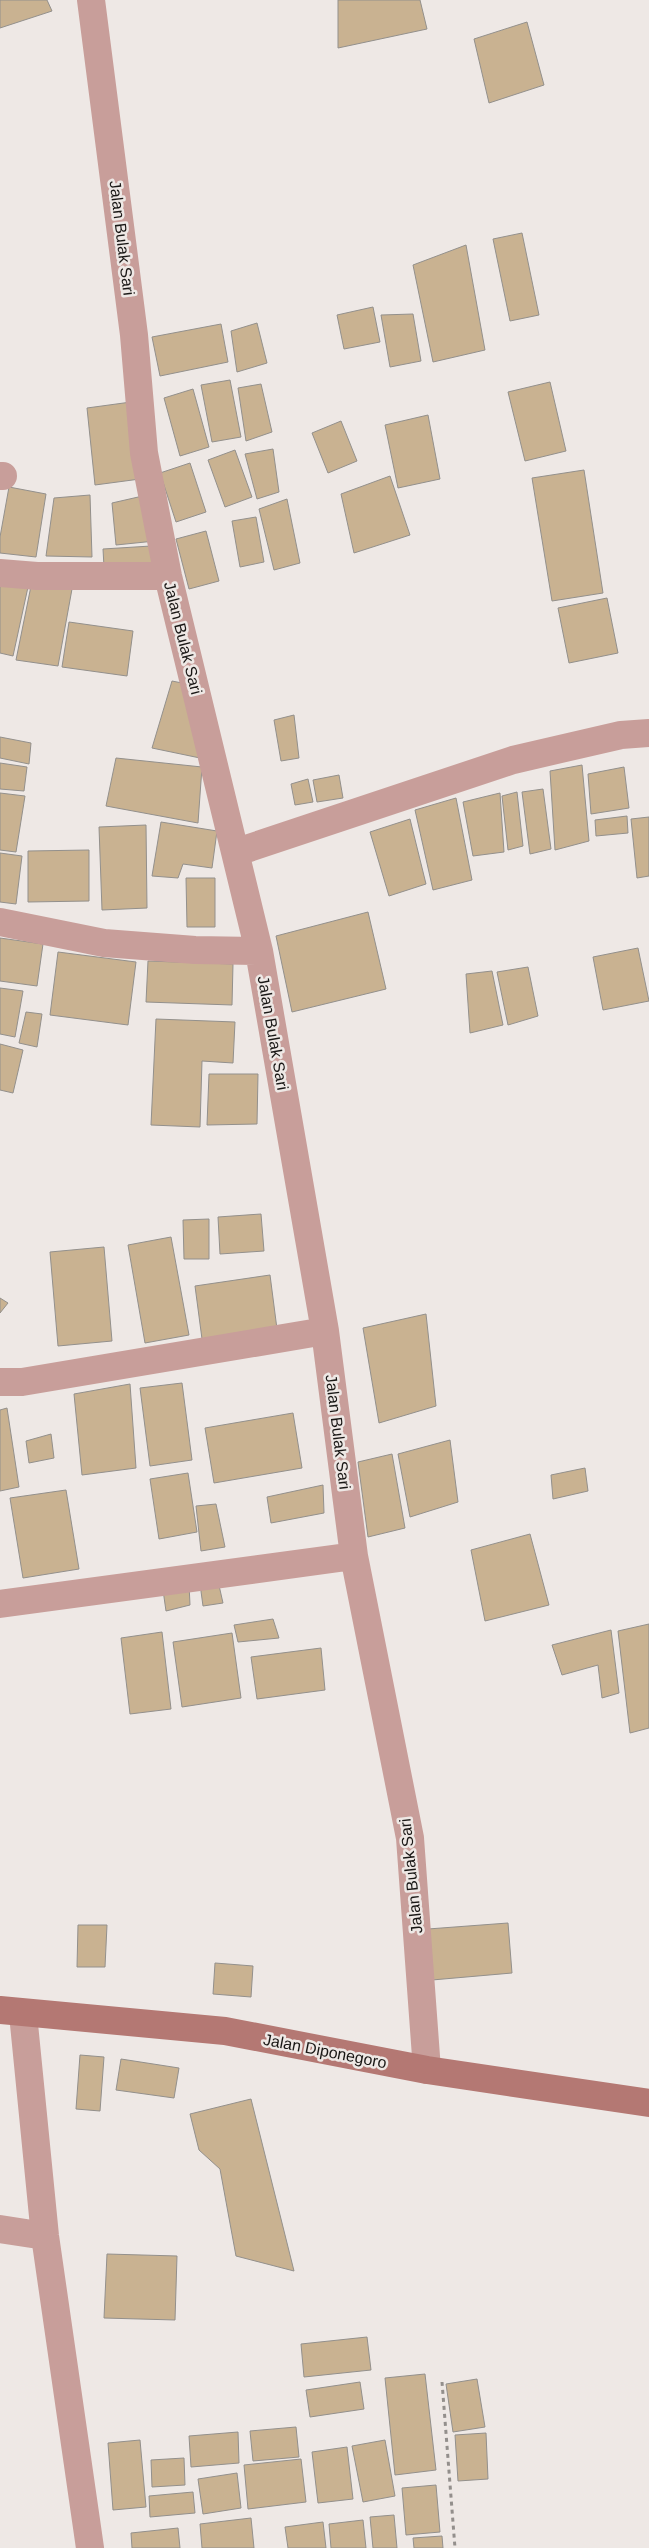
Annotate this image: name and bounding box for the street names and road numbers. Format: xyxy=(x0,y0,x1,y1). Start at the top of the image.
street label: Jalan Bulak Sari xyxy=(107,180,137,296)
street label: Jalan Bulak Sari xyxy=(161,580,205,696)
street label: Jalan Bulak Sari xyxy=(255,975,291,1091)
street label: Jalan Bulak Sari xyxy=(323,1374,353,1490)
street label: Jalan Bulak Sari xyxy=(397,1818,425,1934)
street label: Jalan Diponegoro xyxy=(262,2031,388,2071)

